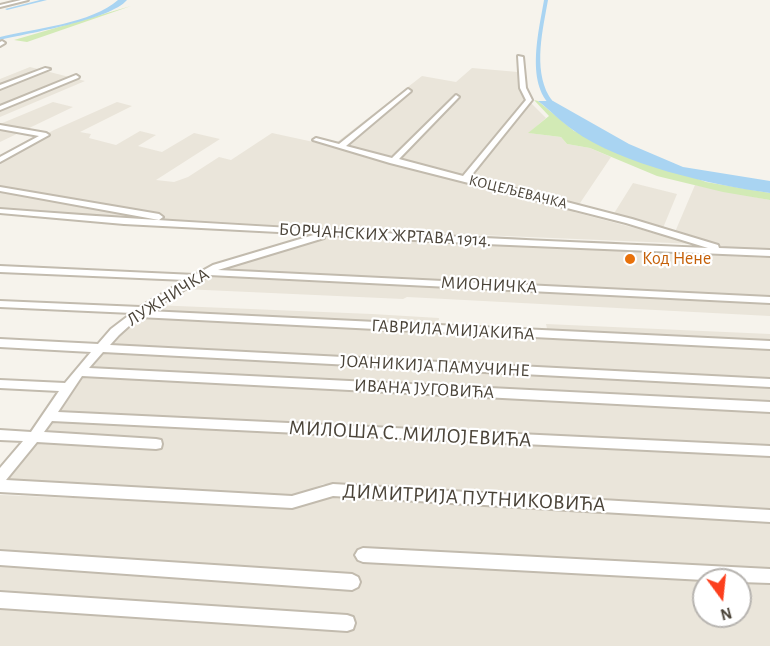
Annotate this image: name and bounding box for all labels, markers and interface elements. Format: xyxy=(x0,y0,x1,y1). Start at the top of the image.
street label: КОЦЕЉЕВАЧКА xyxy=(467,171,569,213)
street label: БОРЧАНСКИХ ЖРТАВА 1914. xyxy=(278,219,492,251)
place label: Код Нене xyxy=(642,248,711,270)
marker: Код Нене xyxy=(623,252,637,266)
street label: ЛУЖНИЧКА xyxy=(123,263,213,331)
street label: МИОНИЧКА xyxy=(440,272,538,298)
street label: ГАВРИЛА МИЈАКИЋА xyxy=(371,315,535,345)
street label: ЈОАНИКИЈА ПАМУЧИНЕ xyxy=(340,350,530,382)
street label: ИВАНА ЈУГОВИЋА xyxy=(353,375,495,403)
street label: МИЛОША С. МИЛОЈЕВИЋА xyxy=(288,415,532,453)
street label: ДИМИТРИЈА ПУТНИКОВИЋА xyxy=(342,479,606,517)
north arrow xyxy=(692,568,752,628)
text: N xyxy=(719,604,734,623)

